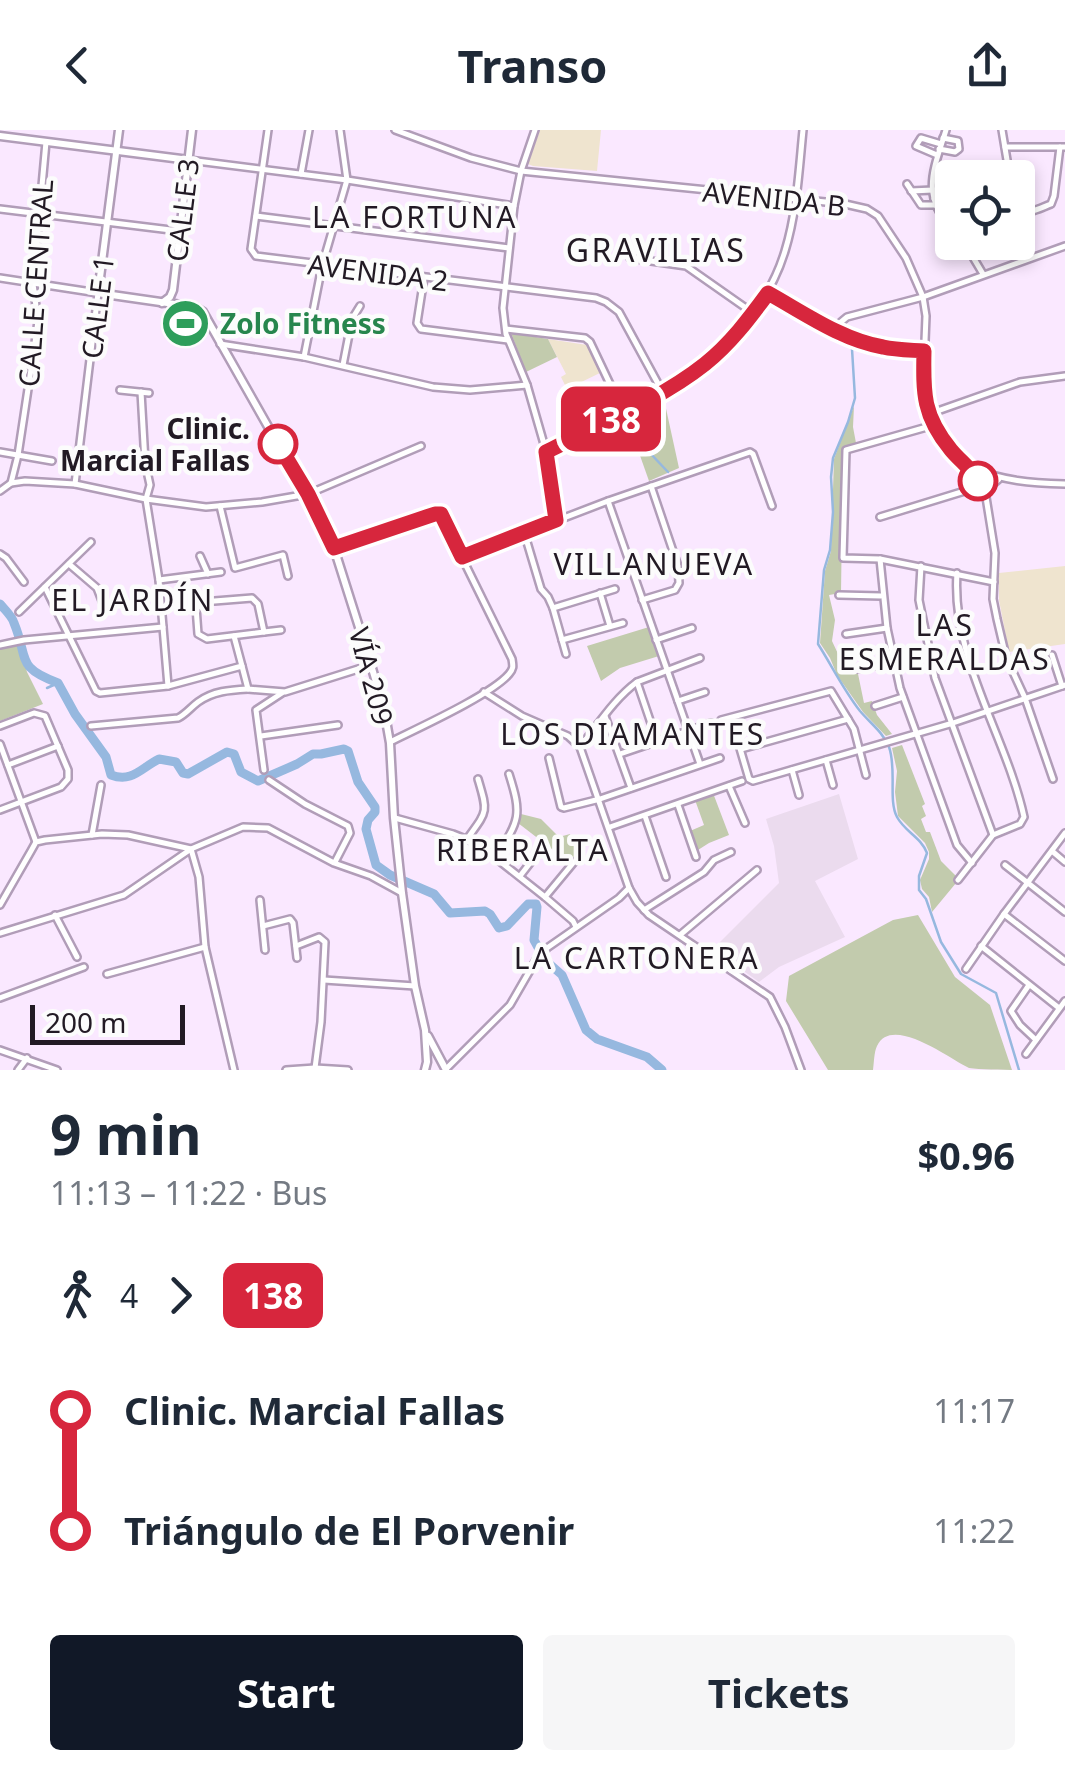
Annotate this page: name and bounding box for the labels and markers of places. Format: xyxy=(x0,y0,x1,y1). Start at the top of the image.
sports icon: Zolo Fitness xyxy=(159,297,211,349)
place label: Zolo Fitness xyxy=(220,304,386,342)
place label: Clinic. Marcial Fallas xyxy=(60,409,250,479)
marker: Clinic. Marcial Fallas xyxy=(259,425,297,463)
unlabelled marker xyxy=(959,462,997,500)

